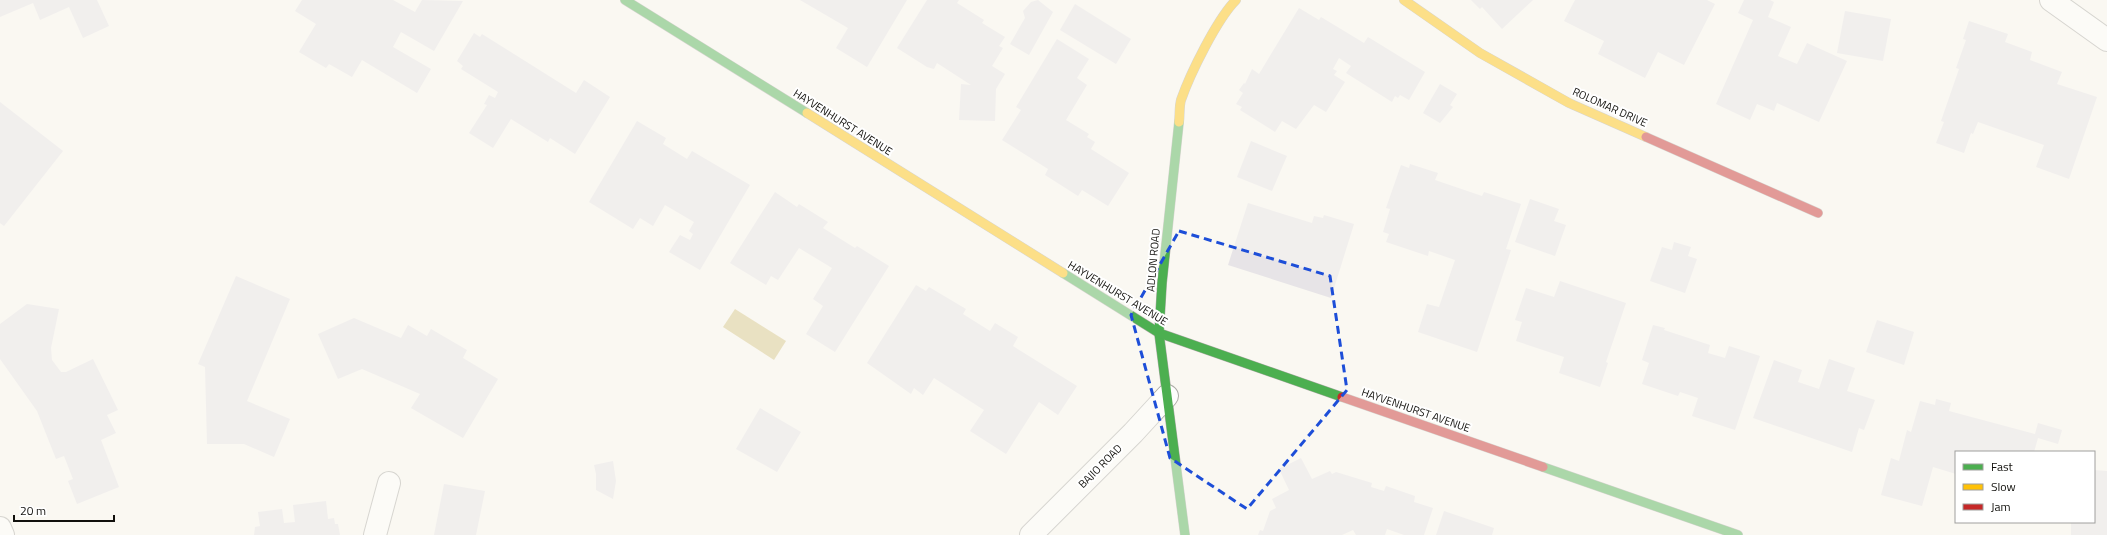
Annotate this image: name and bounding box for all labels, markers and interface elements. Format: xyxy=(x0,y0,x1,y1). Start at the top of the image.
street label: ROLOMAR DRIVE xyxy=(1570,83,1650,131)
street label: HAYVENHURST AVENUE xyxy=(790,85,896,159)
street label: ADLON ROAD xyxy=(1142,228,1164,292)
street label: HAYVENHURST AVENUE xyxy=(1065,257,1171,329)
street label: HAYVENHURST AVENUE xyxy=(1359,384,1473,436)
street label: BAJIO ROAD xyxy=(1074,440,1126,492)
legend xyxy=(1955,451,2095,523)
text: Fast xyxy=(1991,457,2014,476)
text: Slow xyxy=(1991,477,2016,496)
scale bar xyxy=(14,497,114,523)
text: Jam xyxy=(1991,497,2011,516)
text: 20 m xyxy=(20,501,46,520)

